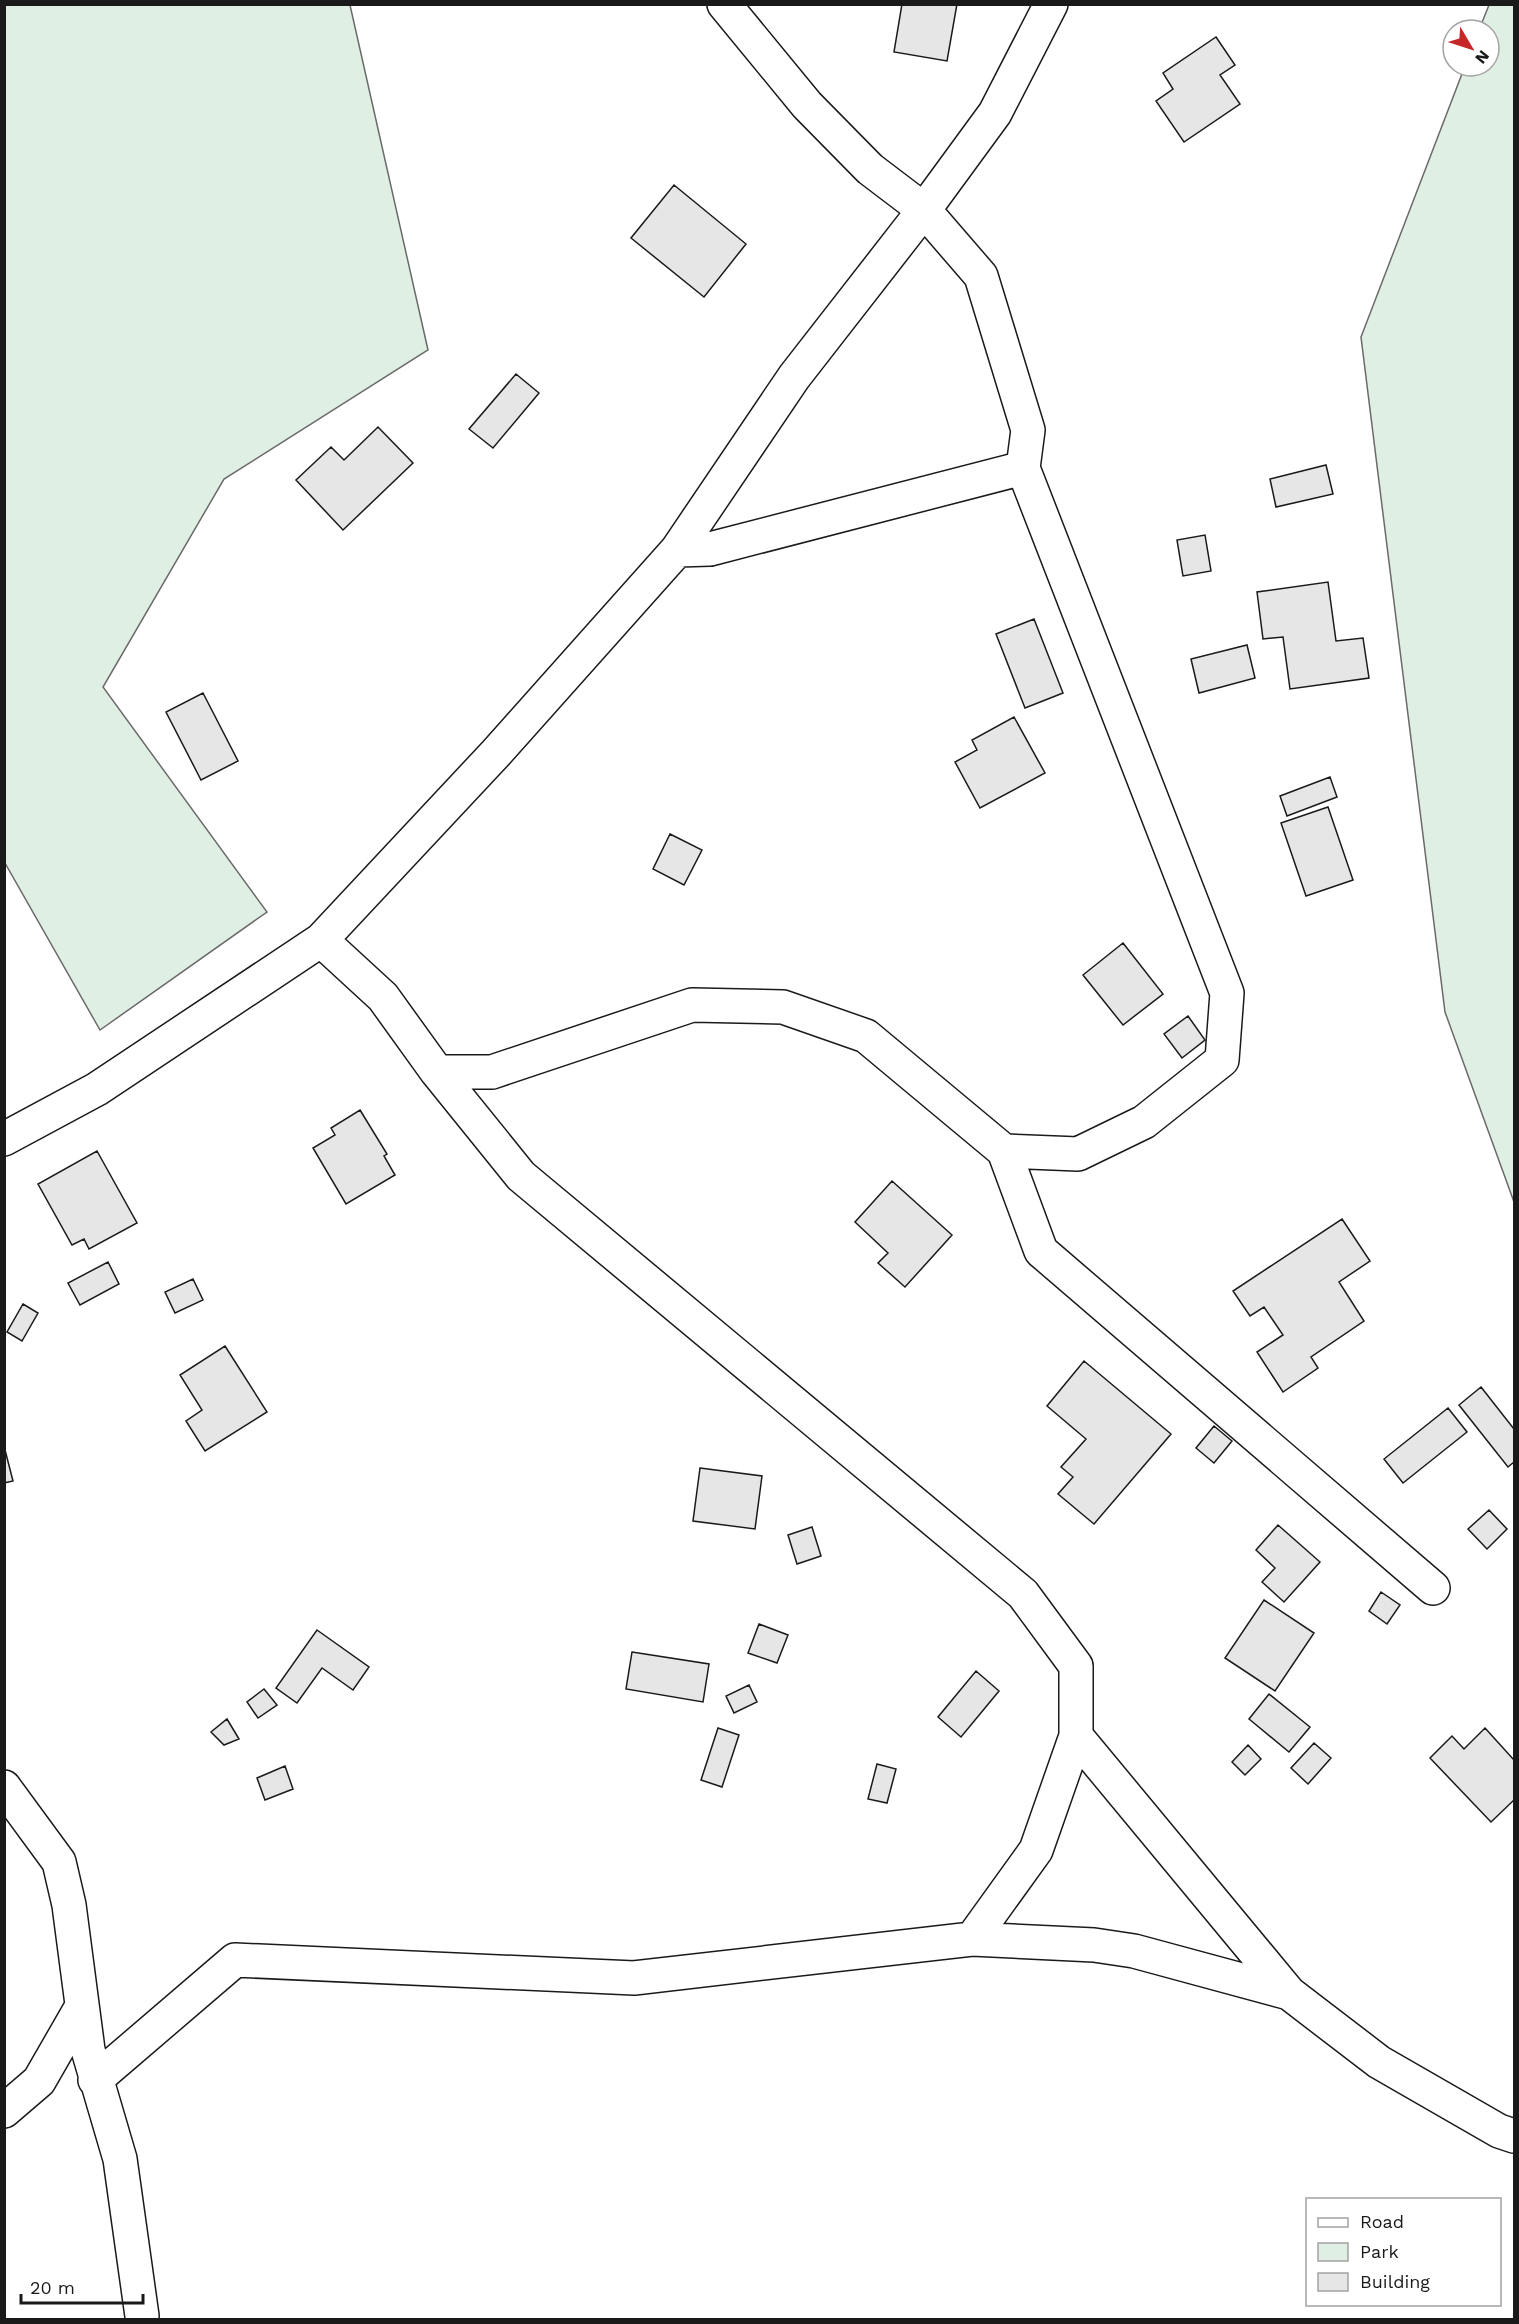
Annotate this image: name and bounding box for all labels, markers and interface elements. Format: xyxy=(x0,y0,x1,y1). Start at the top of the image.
north arrow xyxy=(1441,18,1501,78)
text: N xyxy=(1471,47,1493,68)
legend xyxy=(1306,2198,1501,2306)
text: Road xyxy=(1360,2211,1404,2232)
text: Park xyxy=(1360,2241,1399,2262)
scale bar xyxy=(21,2267,142,2305)
text: Building xyxy=(1360,2271,1430,2292)
text: 20 m xyxy=(30,2277,75,2298)

